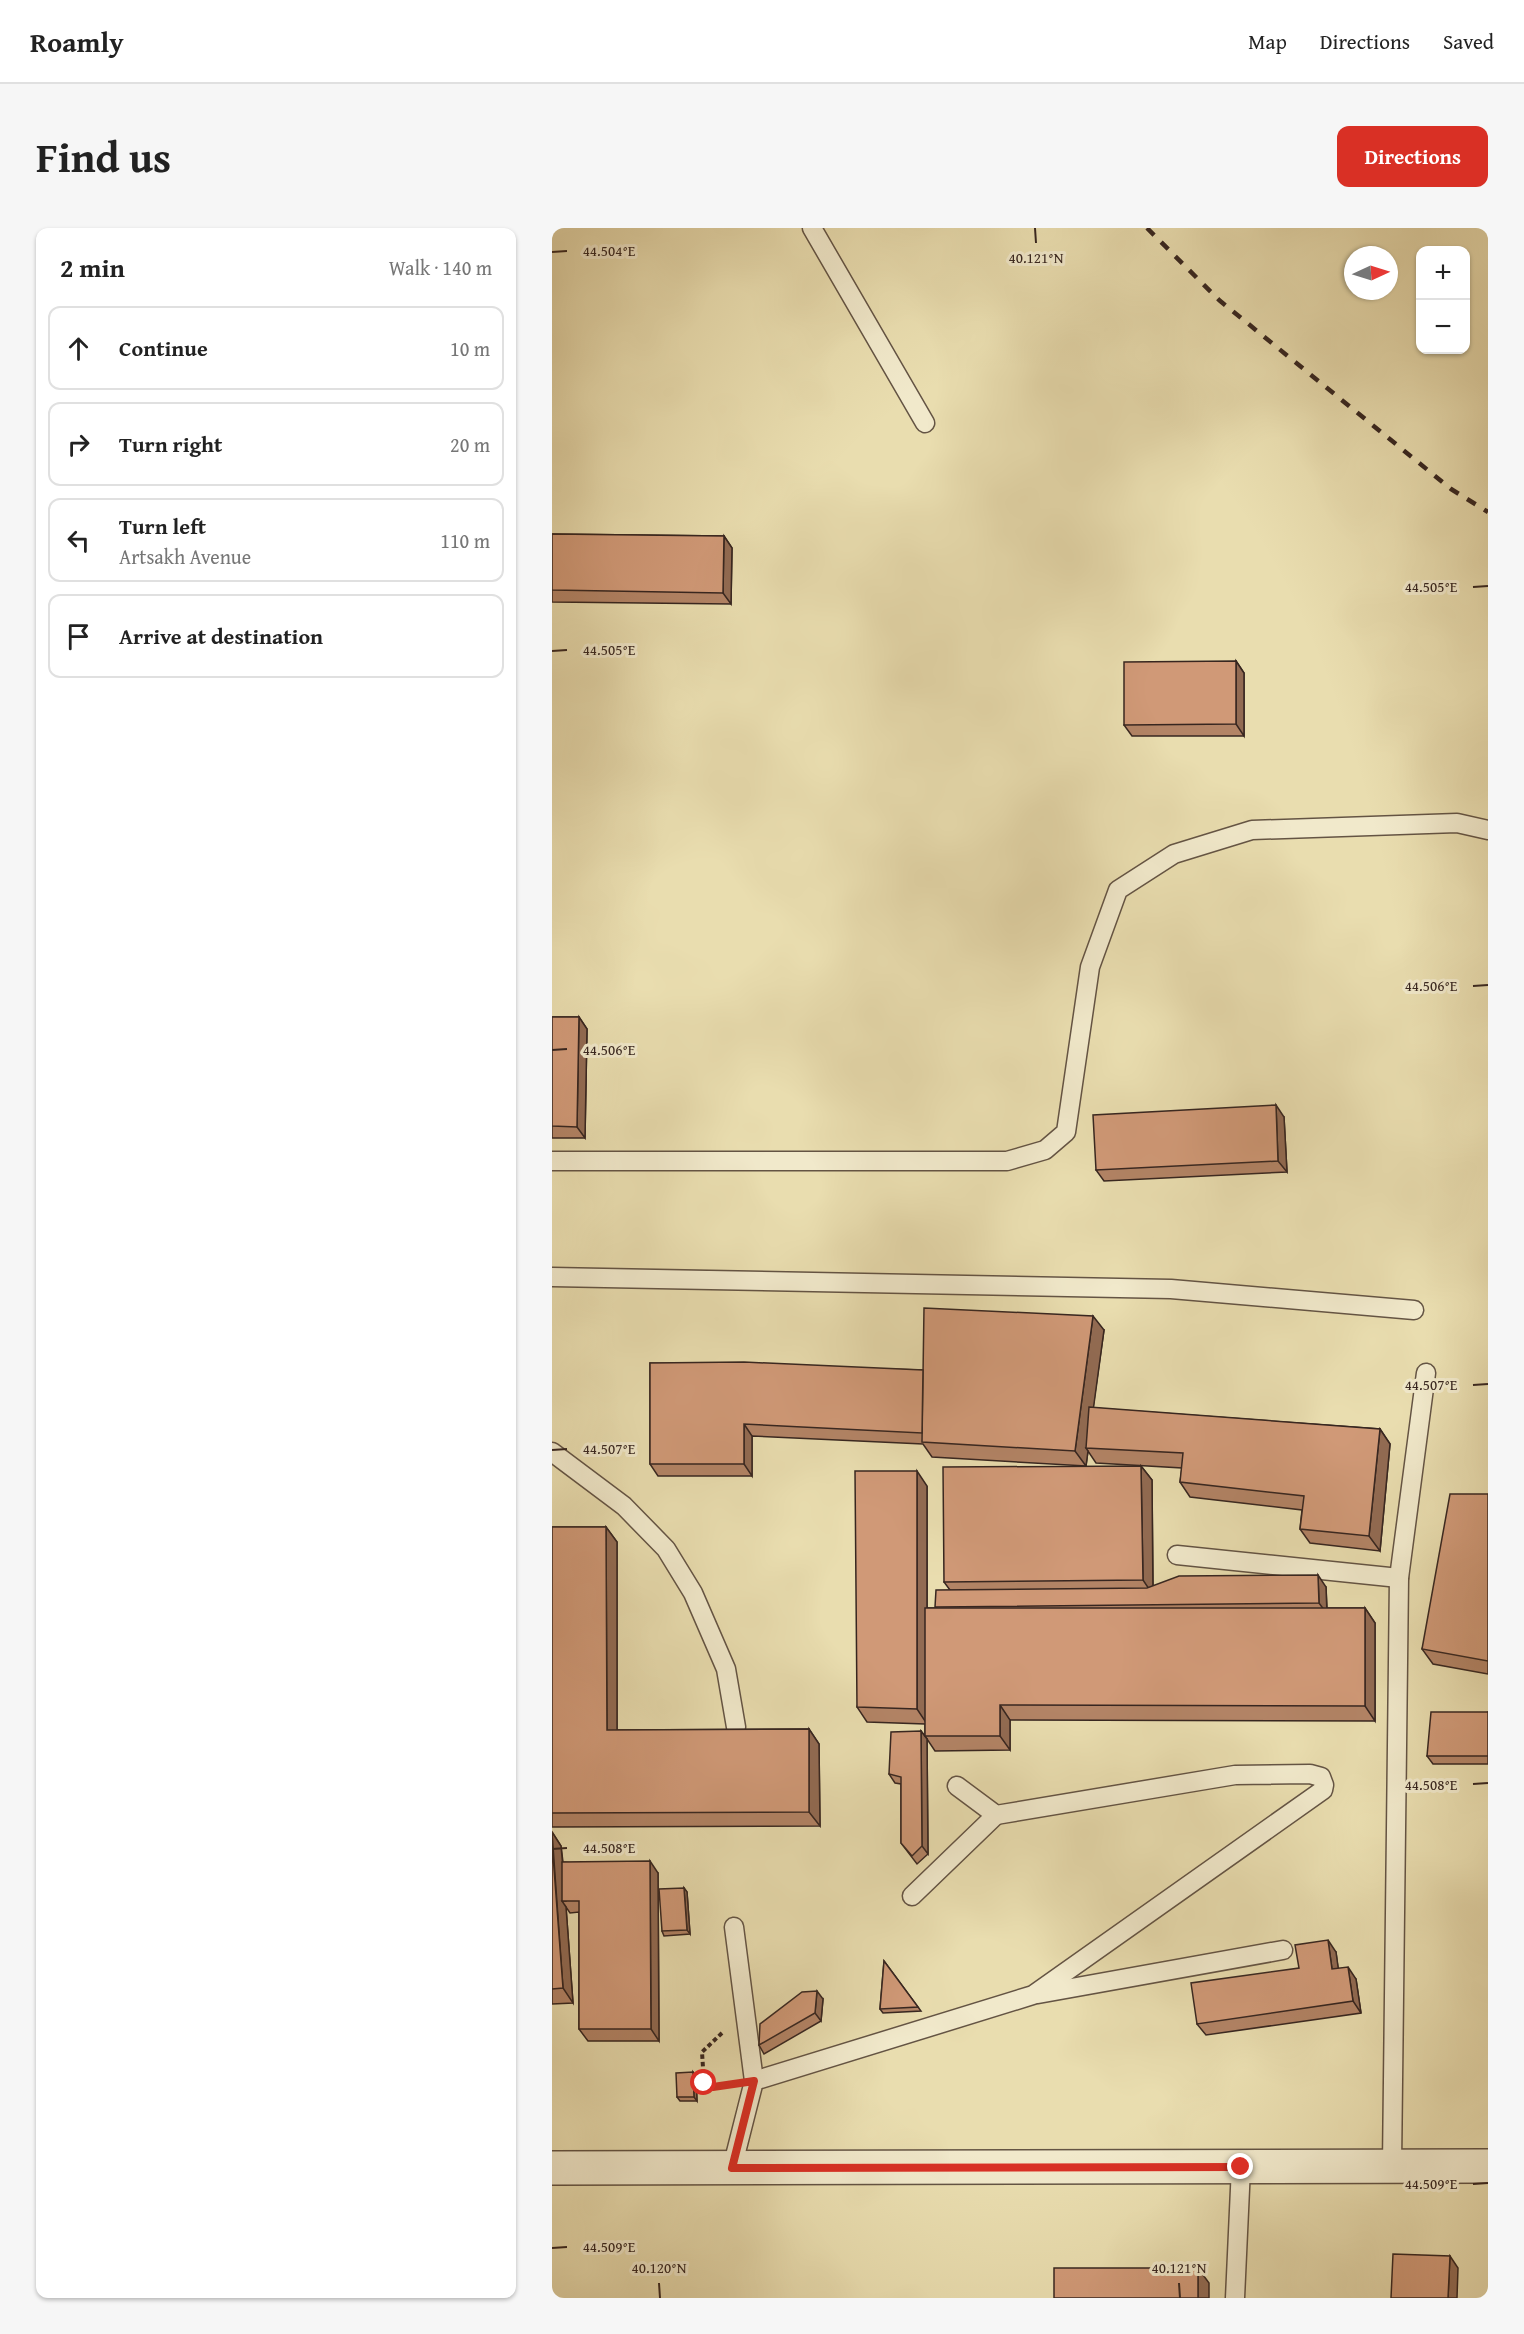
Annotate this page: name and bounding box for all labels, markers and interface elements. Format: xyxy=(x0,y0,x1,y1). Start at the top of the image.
text: Roamly xyxy=(30,21,124,62)
text: Map xyxy=(1248,26,1287,57)
text: Directions xyxy=(1320,26,1410,57)
text: Saved xyxy=(1443,26,1494,57)
text: Find us xyxy=(36,126,171,187)
button: Directions xyxy=(1337,126,1488,187)
text: 44.504°E xyxy=(583,240,636,261)
north arrow xyxy=(1344,246,1398,300)
map controls xyxy=(1416,246,1470,354)
button: + xyxy=(1416,246,1470,300)
text: 40.121°N xyxy=(1009,247,1064,268)
text: 2 min xyxy=(60,248,125,287)
text: Walk · 140 m xyxy=(389,253,492,282)
button: − xyxy=(1416,300,1470,354)
icon: ahead xyxy=(62,332,95,365)
text: Continue xyxy=(119,332,208,364)
text: 10 m xyxy=(450,334,490,363)
icon: right xyxy=(62,428,95,461)
text: Turn right xyxy=(119,428,222,460)
text: 20 m xyxy=(450,430,490,459)
text: Turn left xyxy=(119,510,206,542)
icon: left xyxy=(62,524,95,557)
text: 110 m xyxy=(440,526,490,555)
text: Artsakh Avenue xyxy=(119,542,251,571)
text: 44.505°E xyxy=(1405,576,1458,597)
icon: arrive xyxy=(62,620,95,653)
text: Arrive at destination xyxy=(119,620,323,652)
text: 44.505°E xyxy=(583,639,636,660)
text: 44.506°E xyxy=(1405,975,1458,996)
text: 44.506°E xyxy=(583,1039,636,1060)
text: 44.507°E xyxy=(1405,1374,1458,1395)
text: 44.507°E xyxy=(583,1438,636,1459)
text: 44.508°E xyxy=(1405,1774,1458,1795)
text: 44.508°E xyxy=(583,1837,636,1858)
route start xyxy=(690,2069,716,2095)
route end xyxy=(1227,2153,1253,2179)
text: 44.509°E xyxy=(1405,2173,1458,2194)
text: 44.509°E xyxy=(583,2236,636,2257)
text: 40.120°N xyxy=(632,2257,687,2278)
text: 40.121°N xyxy=(1152,2257,1207,2278)

